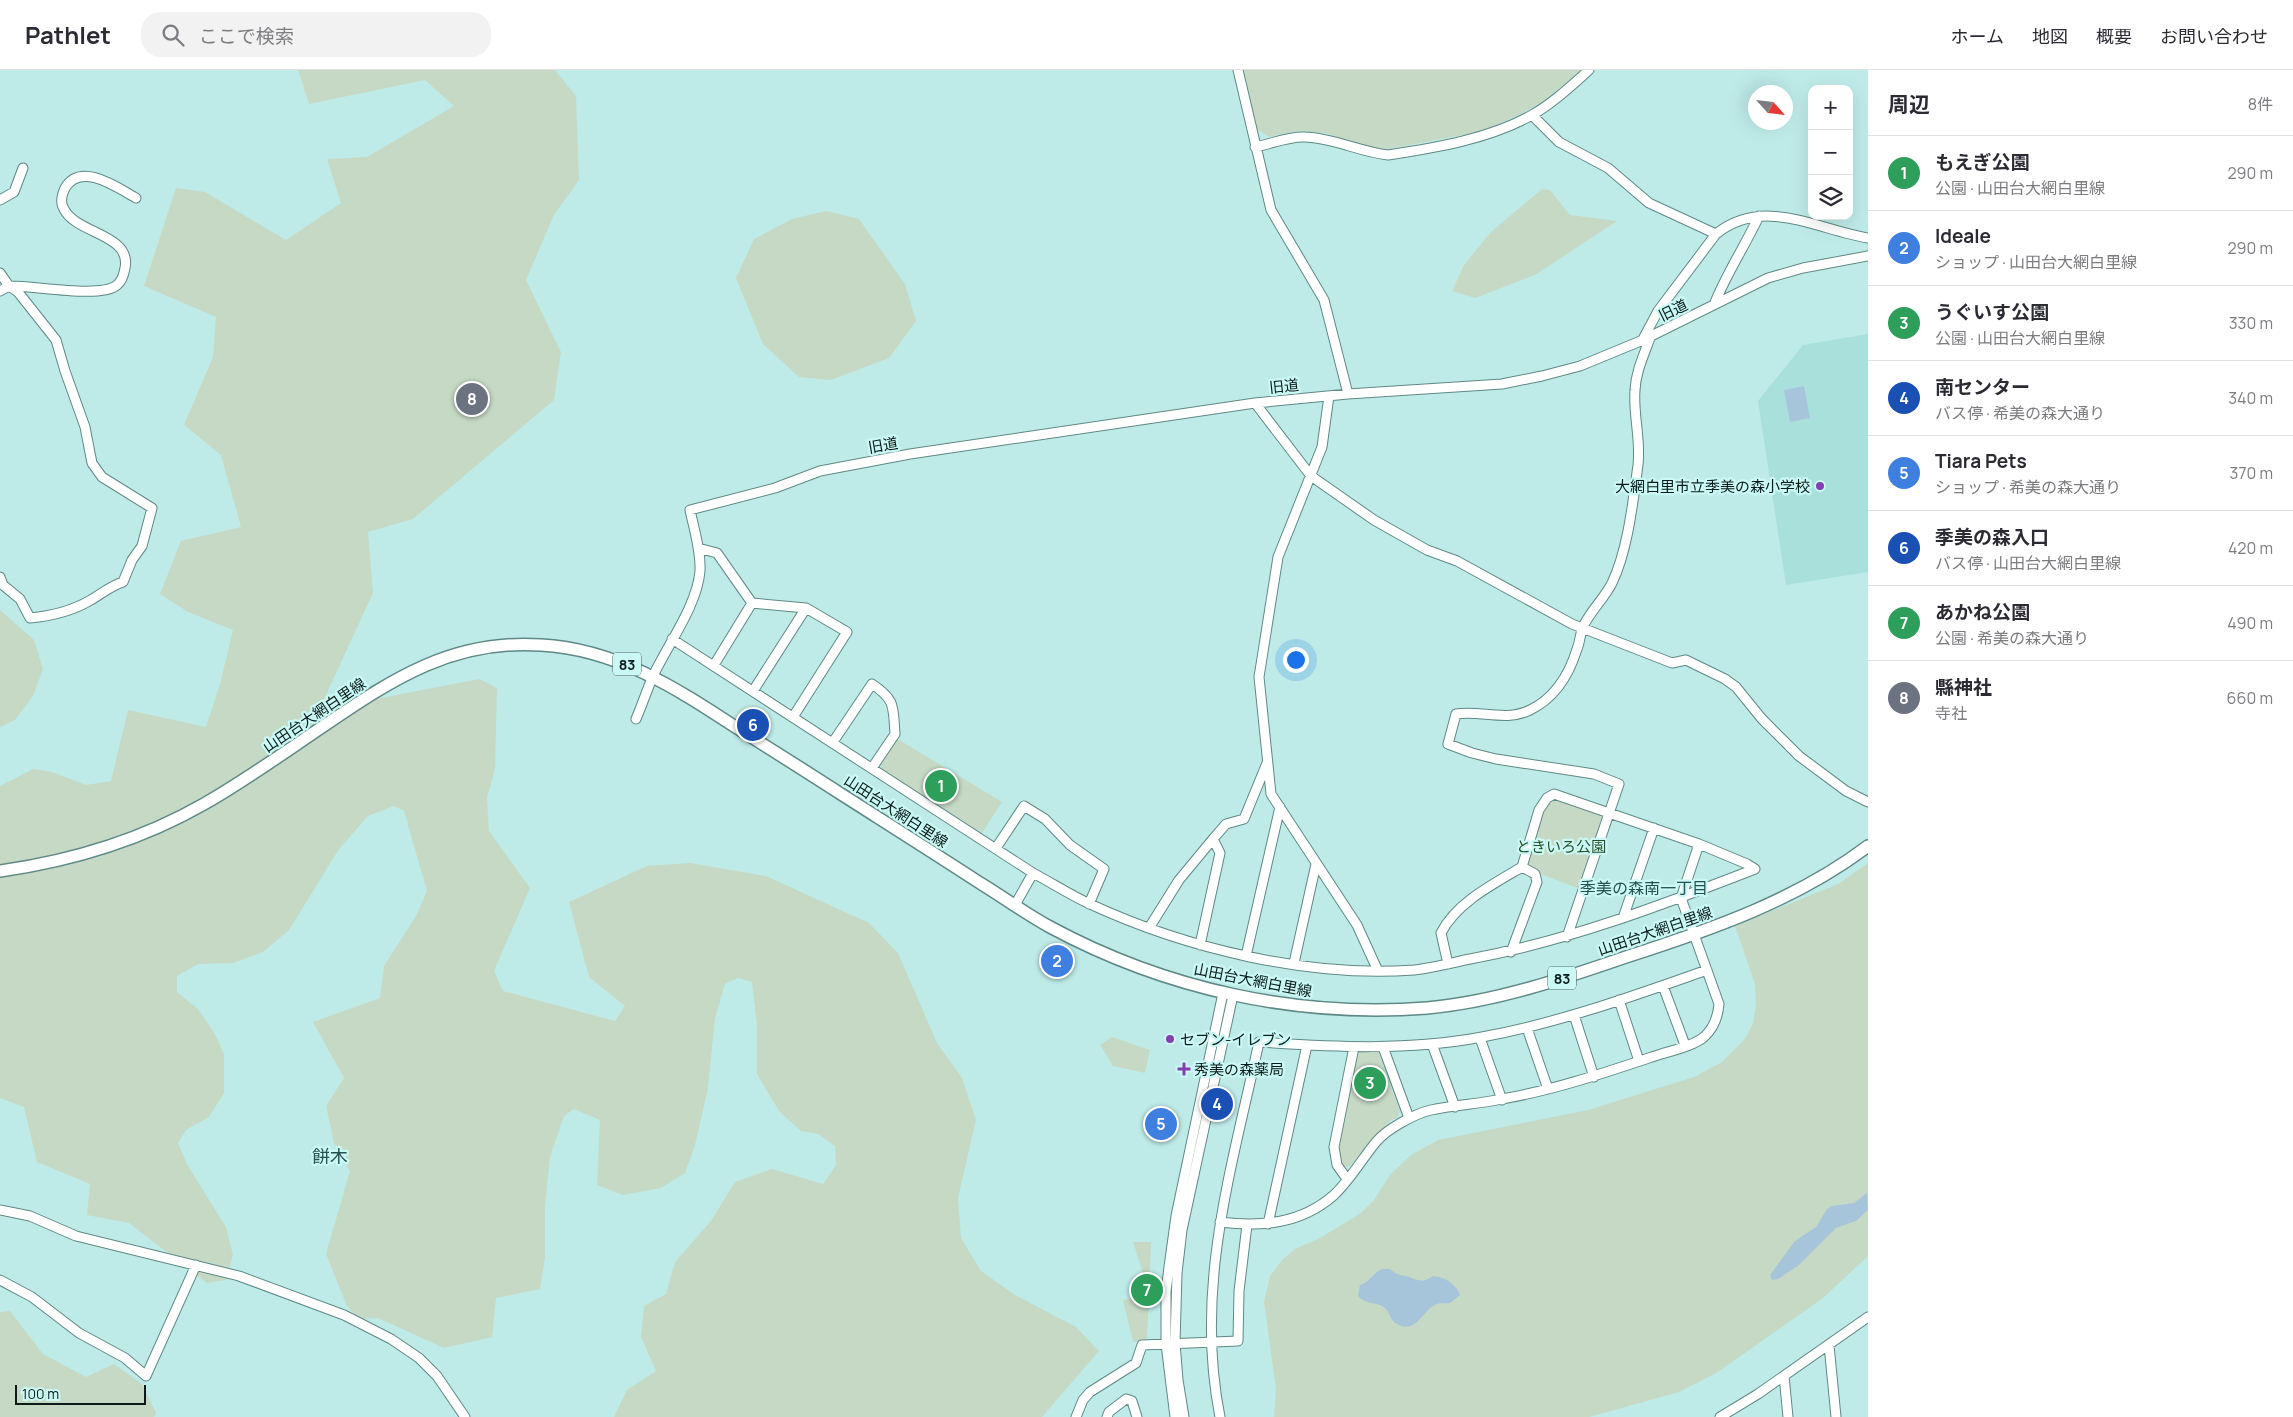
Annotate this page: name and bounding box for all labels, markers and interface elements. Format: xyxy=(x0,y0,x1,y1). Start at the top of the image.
search box xyxy=(141,12,491,57)
text: Pathlet xyxy=(25,18,111,51)
icon: search xyxy=(159,21,187,49)
text: ここで検索 xyxy=(199,23,294,49)
text: ホーム xyxy=(1951,24,2004,48)
text: 地図 xyxy=(2032,24,2068,48)
text: 概要 xyxy=(2096,24,2132,48)
text: お問い合わせ xyxy=(2160,24,2268,48)
north arrow xyxy=(1748,85,1793,130)
map controls xyxy=(1808,85,1853,220)
button: + xyxy=(1808,85,1853,130)
text: 周辺 xyxy=(1888,90,1930,118)
text: 8件 xyxy=(2248,93,2273,115)
button: − xyxy=(1808,130,1853,175)
text: もえぎ公園 xyxy=(1935,149,2029,175)
text: 1 xyxy=(1900,162,1908,184)
text: 290 m xyxy=(2227,162,2273,184)
button: layers xyxy=(1808,175,1853,220)
text: 公園 · 山田台大網白里線 xyxy=(1935,177,2105,199)
text: Ideale xyxy=(1935,223,1991,249)
text: 2 xyxy=(1899,237,1909,259)
text: 290 m xyxy=(2227,237,2273,259)
text: ショップ · 山田台大網白里線 xyxy=(1935,251,2137,273)
street label: 旧道 xyxy=(1655,294,1691,326)
text: うぐいす公園 xyxy=(1935,299,2049,325)
text: 3 xyxy=(1899,312,1909,334)
text: 330 m xyxy=(2229,312,2273,334)
text: 公園 · 山田台大網白里線 xyxy=(1935,327,2105,349)
street label: 旧道 xyxy=(1268,374,1300,398)
text: 南センター xyxy=(1935,374,2030,400)
pin: 8 xyxy=(456,380,488,418)
text: 4 xyxy=(1899,387,1909,409)
text: 340 m xyxy=(2228,387,2273,409)
text: バス停 · 希美の森大通り xyxy=(1935,402,2105,424)
street label: 旧道 xyxy=(866,432,900,458)
text: Tiara Pets xyxy=(1935,448,2027,474)
text: 5 xyxy=(1899,462,1909,484)
text: 370 m xyxy=(2230,462,2273,484)
place label: 大網白里市立季美の森小学校 xyxy=(1615,476,1810,497)
text: ショップ · 希美の森大通り xyxy=(1935,476,2121,498)
marker: 大網白里市立季美の森小学校 xyxy=(1814,480,1826,492)
text: 季美の森入口 xyxy=(1935,524,2049,550)
text: 6 xyxy=(1899,537,1909,559)
text: 420 m xyxy=(2228,537,2273,559)
text: バス停 · 山田台大網白里線 xyxy=(1935,552,2121,574)
text: あかね公園 xyxy=(1935,599,2030,625)
text: 7 xyxy=(1900,612,1908,634)
text: 490 m xyxy=(2227,612,2273,634)
text: 公園 · 希美の森大通り xyxy=(1935,627,2089,649)
your location xyxy=(1283,647,1309,673)
road number: 83 xyxy=(613,652,641,676)
street label: 山田台大網白里線 xyxy=(258,673,370,757)
text: 縣神社 xyxy=(1935,674,1992,700)
text: 8 xyxy=(1899,687,1909,709)
text: 660 m xyxy=(2227,687,2273,709)
text: 寺社 xyxy=(1935,702,1967,724)
pin: 6 xyxy=(737,706,769,744)
pin: 1 xyxy=(925,767,957,805)
street label: 山田台大網白里線 xyxy=(840,770,952,852)
park label: ときいろ公園 xyxy=(1516,836,1606,857)
district label: 季美の森南一丁目 xyxy=(1580,877,1708,899)
street label: 山田台大網白里線 xyxy=(1595,902,1715,960)
pin: 2 xyxy=(1041,942,1073,980)
street label: 山田台大網白里線 xyxy=(1192,958,1314,1002)
road number: 83 xyxy=(1548,966,1576,990)
place label: セブン-イレブン xyxy=(1180,1029,1291,1050)
marker: セブン-イレブン xyxy=(1164,1033,1176,1045)
place label: 秀美の森薬局 xyxy=(1194,1059,1284,1080)
marker: 秀美の森薬局 xyxy=(1178,1063,1190,1075)
pin: 3 xyxy=(1354,1064,1386,1102)
pin: 4 xyxy=(1201,1085,1233,1123)
pin: 5 xyxy=(1145,1105,1177,1143)
district label: 餅木 xyxy=(312,1144,348,1168)
pin: 7 xyxy=(1131,1271,1163,1309)
scale bar xyxy=(15,1382,146,1405)
text: 100 m xyxy=(22,1384,59,1403)

